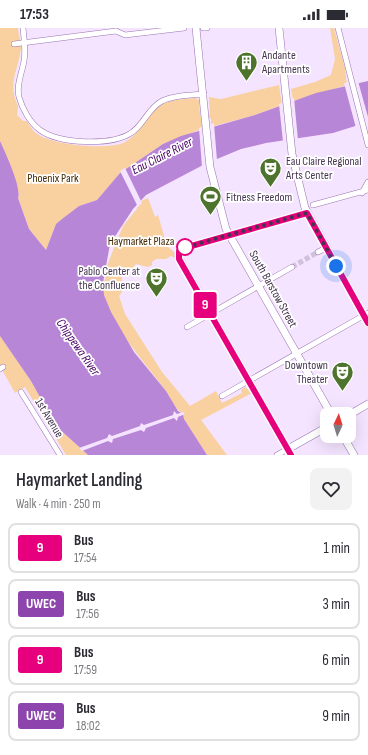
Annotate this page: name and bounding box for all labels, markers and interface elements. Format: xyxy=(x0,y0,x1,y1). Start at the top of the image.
text: 17:53 xyxy=(20,5,49,24)
place label: Andante Apartments xyxy=(261,48,310,77)
building icon: Andante Apartments xyxy=(233,49,259,82)
water label: Eau Claire River xyxy=(129,133,196,178)
place label: Eau Claire Regional Arts Center xyxy=(285,154,361,183)
theatre icon: Eau Claire Regional Arts Center xyxy=(258,155,284,188)
park label: Phoenix Park xyxy=(27,171,79,186)
sports icon: Fitness Freedom xyxy=(197,184,223,217)
place label: Fitness Freedom xyxy=(226,190,292,205)
park label: Haymarket Plaza xyxy=(108,234,175,249)
unlabelled marker xyxy=(176,238,194,256)
street label: South Barstow Street xyxy=(246,248,301,330)
your location xyxy=(326,256,346,276)
place label: Pablo Center at the Confluence xyxy=(79,264,140,293)
theatre icon: Pablo Center at the Confluence xyxy=(143,265,169,298)
line badge: 9 xyxy=(192,292,218,318)
text: 9 xyxy=(202,296,208,313)
water label: Chippewa River xyxy=(53,316,104,380)
place label: Downtown Theater xyxy=(285,358,329,387)
theatre icon: Downtown Theater xyxy=(330,359,356,392)
street label: 1st Avenue xyxy=(31,396,67,441)
north arrow xyxy=(320,407,356,443)
map controls xyxy=(320,407,356,443)
button: heart xyxy=(310,468,352,510)
text: Haymarket Landing xyxy=(16,469,142,492)
text: Walk · 4 min · 250 m xyxy=(16,496,101,512)
text: Bus xyxy=(74,531,93,550)
text: 9 xyxy=(37,539,43,556)
text: 1 min xyxy=(324,539,350,558)
text: 17:54 xyxy=(74,550,97,566)
text: Bus xyxy=(76,587,96,606)
text: UWEC xyxy=(26,595,56,612)
text: 3 min xyxy=(322,595,350,614)
text: 17:56 xyxy=(76,606,99,622)
text: Bus xyxy=(74,643,93,662)
text: 9 xyxy=(37,651,43,668)
text: 6 min xyxy=(322,651,350,670)
text: 17:59 xyxy=(74,662,97,678)
text: Bus xyxy=(76,699,96,718)
text: UWEC xyxy=(26,707,56,724)
text: 9 min xyxy=(322,707,350,726)
text: 18:02 xyxy=(76,718,100,734)

